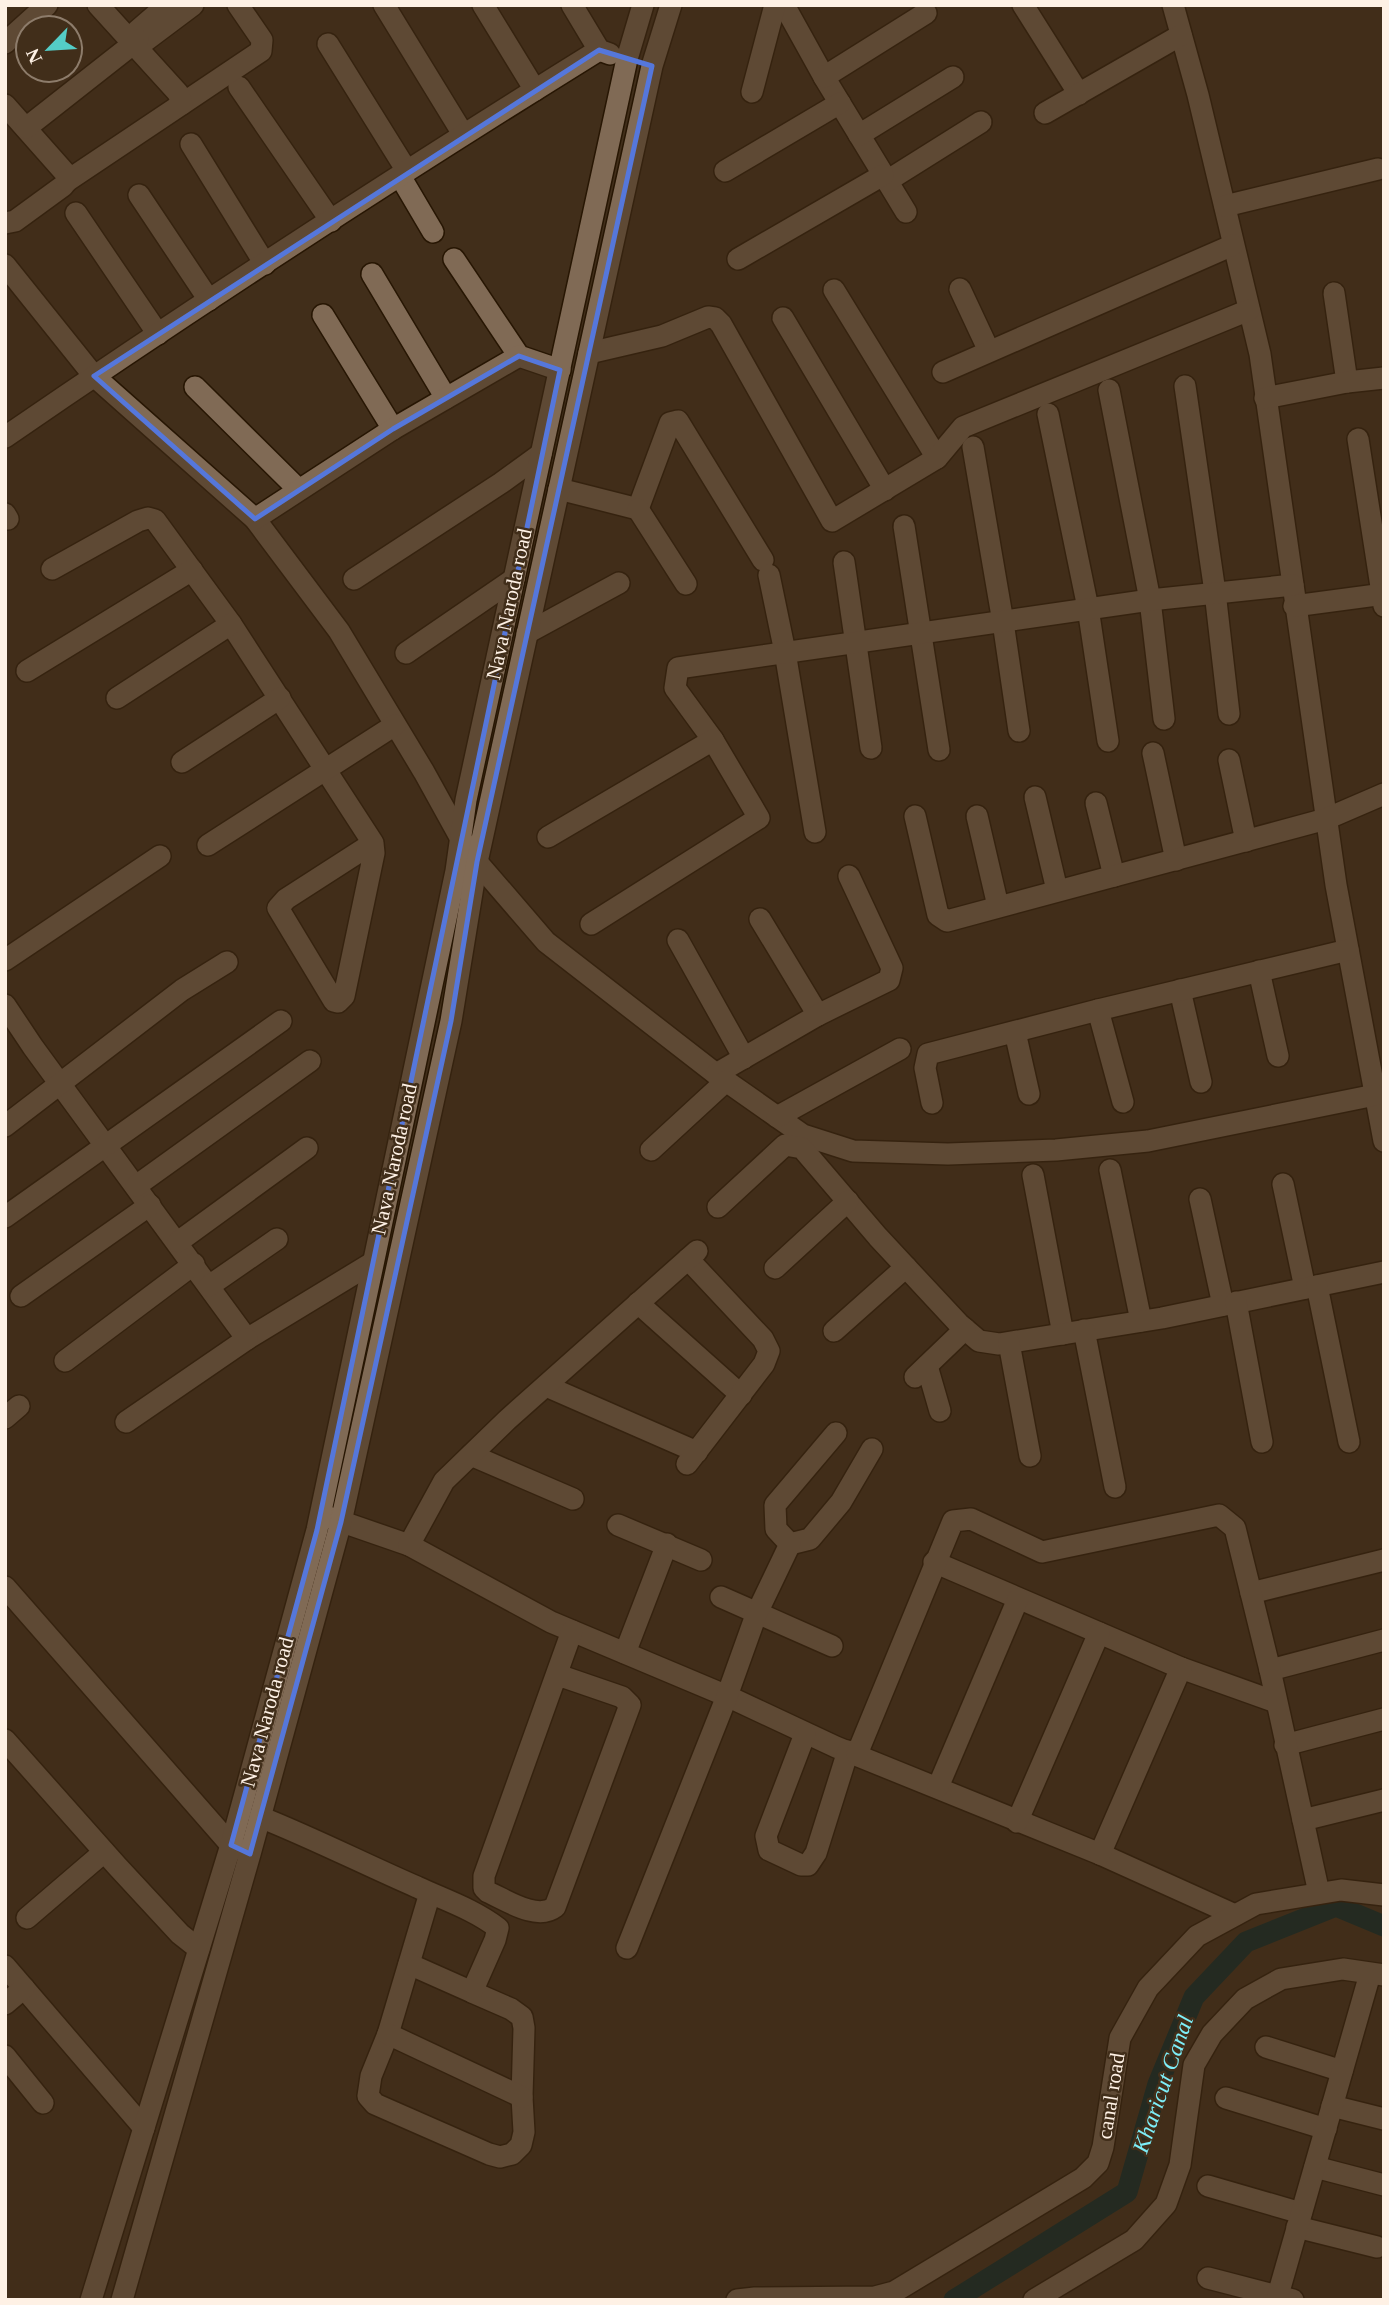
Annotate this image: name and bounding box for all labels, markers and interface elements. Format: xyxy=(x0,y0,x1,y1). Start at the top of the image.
north arrow xyxy=(14,14,84,84)
text: N xyxy=(22,45,46,67)
street label: Nava Naroda road xyxy=(481,526,537,682)
street label: Nava Naroda road xyxy=(366,1081,422,1237)
street label: Nava Naroda road xyxy=(235,1634,299,1789)
water label: Kharicut Canal xyxy=(1127,2012,1198,2157)
street label: canal road xyxy=(1092,2051,1130,2141)

